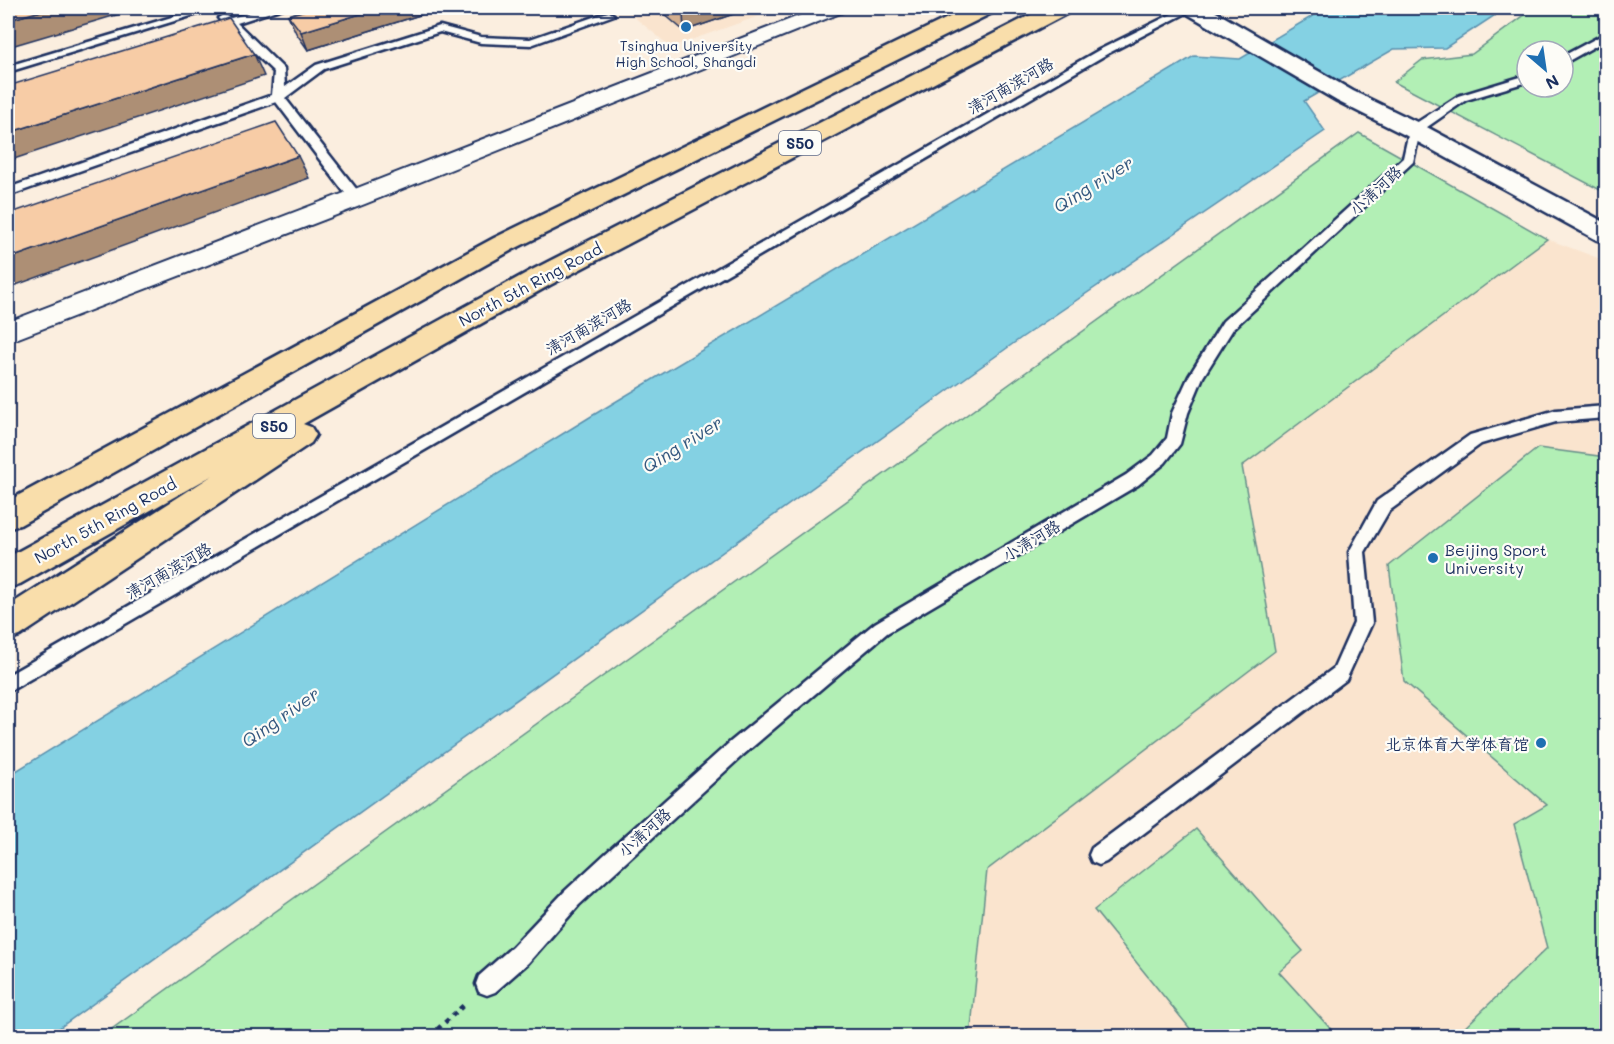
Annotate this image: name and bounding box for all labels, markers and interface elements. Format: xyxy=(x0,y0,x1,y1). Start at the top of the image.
marker: Tsinghua University High School, Shangdi xyxy=(679,20,693,34)
place label: Tsinghua University High School, Shangdi xyxy=(615,36,757,71)
north arrow xyxy=(1515,39,1575,99)
street label: 清河南滨河路 xyxy=(963,52,1057,118)
text: N xyxy=(1542,70,1563,95)
road number: S50 xyxy=(779,131,821,155)
water label: Qing river xyxy=(1048,150,1138,218)
street label: 小清河路 xyxy=(1344,160,1406,220)
street label: North 5th Ring Road xyxy=(455,237,605,331)
street label: 清河南滨河路 xyxy=(541,293,635,359)
water label: Qing river xyxy=(637,410,727,478)
road number: S50 xyxy=(253,414,295,438)
street label: North 5th Ring Road xyxy=(30,472,180,568)
street label: 小清河路 xyxy=(998,515,1064,565)
street label: 清河南滨河路 xyxy=(121,537,215,603)
place label: Beijing Sport University xyxy=(1445,539,1547,578)
marker: Beijing Sport University xyxy=(1426,551,1440,565)
water label: Qing river xyxy=(236,681,324,753)
place label: 北京体育大学体育馆 xyxy=(1385,733,1529,754)
marker: 北京体育大学体育馆 xyxy=(1534,736,1548,750)
street label: 小清河路 xyxy=(613,803,675,861)

